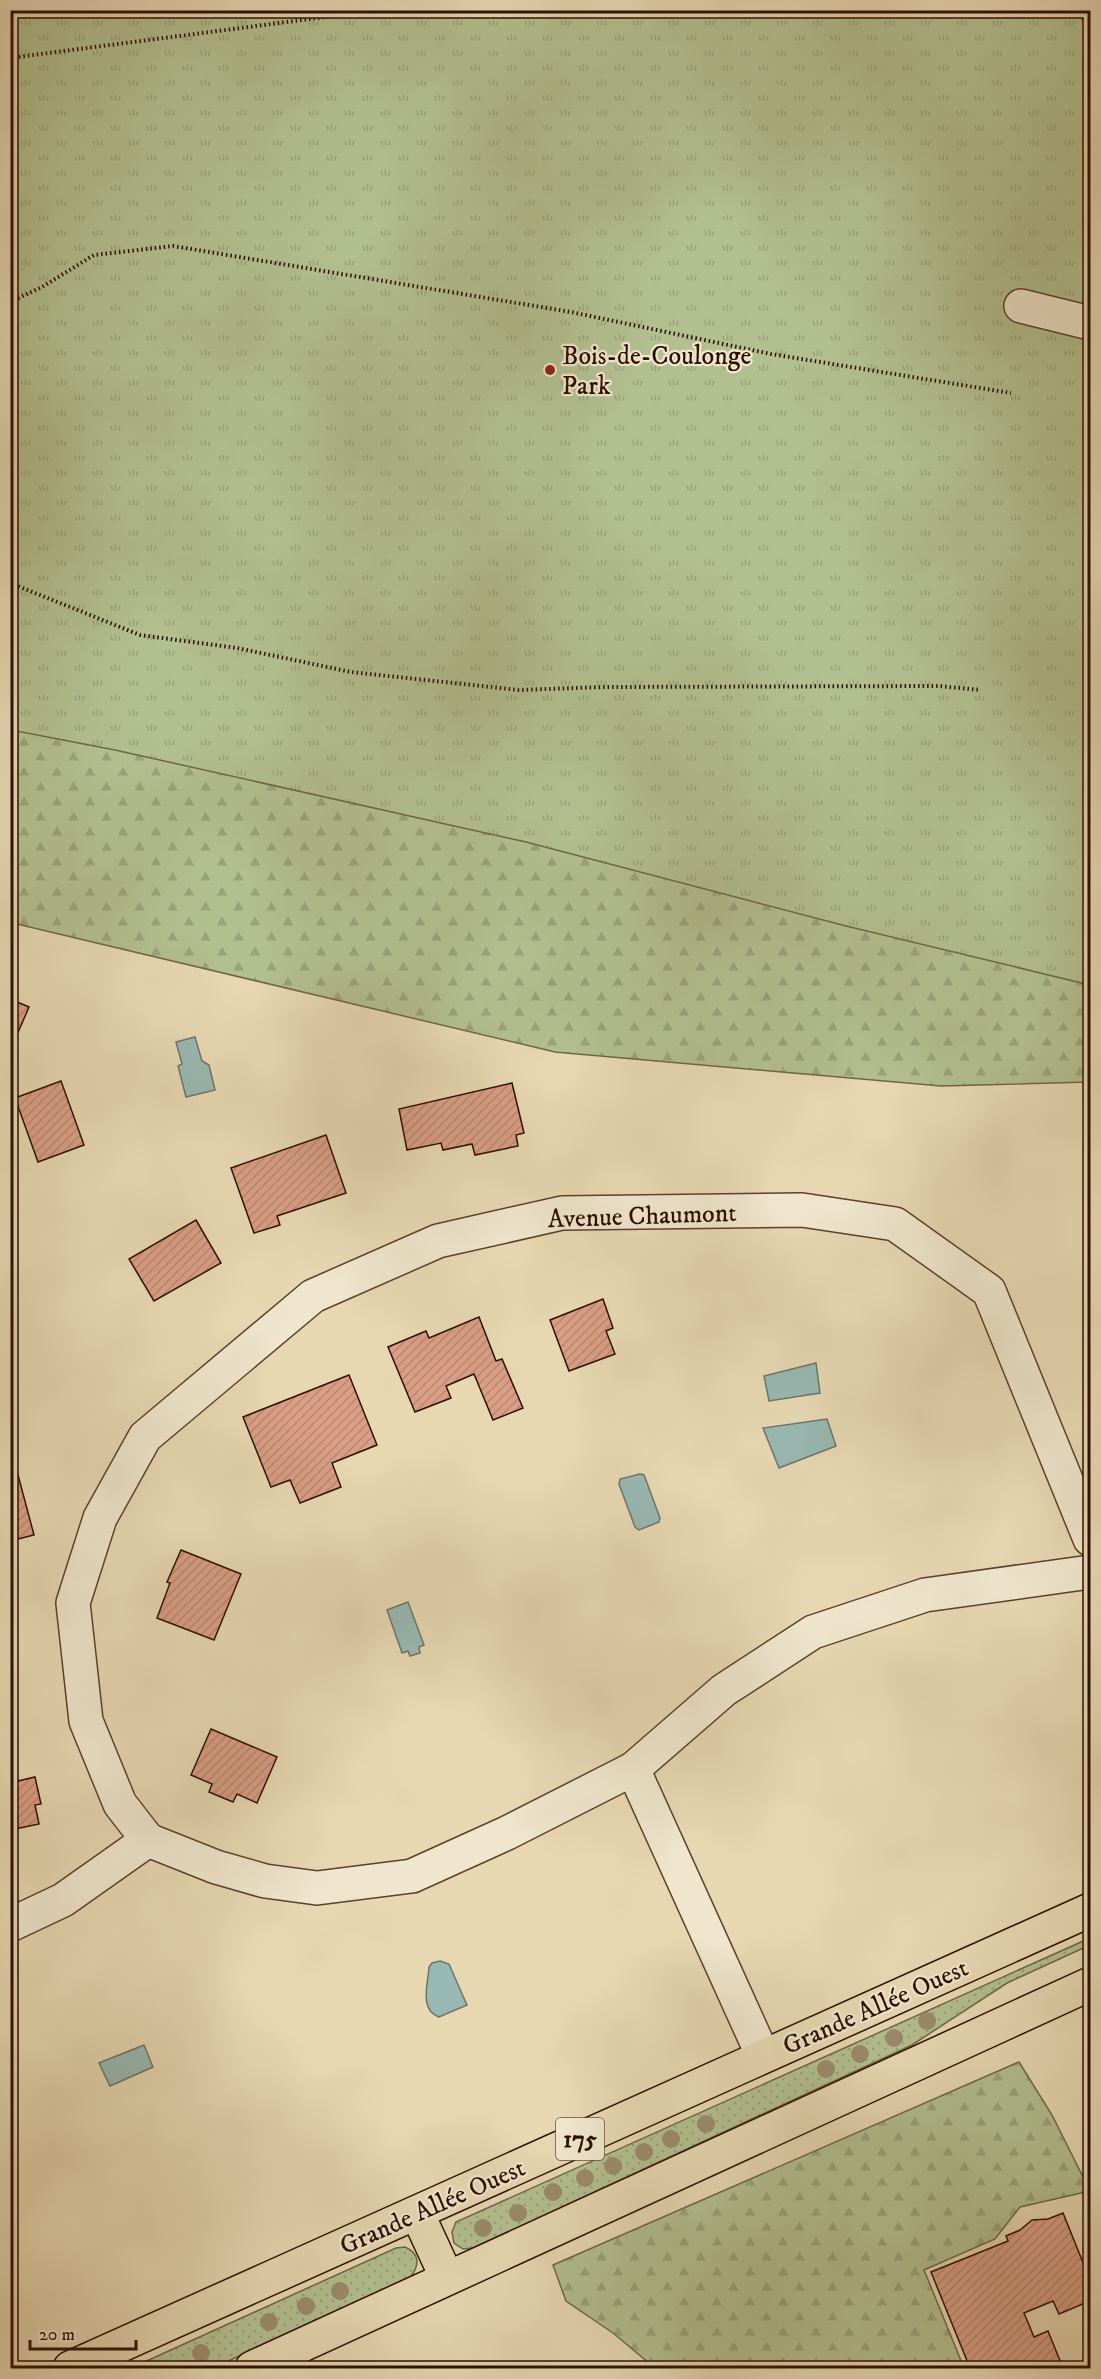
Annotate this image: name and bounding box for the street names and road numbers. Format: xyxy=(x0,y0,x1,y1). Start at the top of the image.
street label: Avenue Chaumont xyxy=(547,1197,737,1236)
street label: Grande Allée Ouest xyxy=(778,1952,974,2063)
road number: 175 xyxy=(556,2118,604,2160)
street label: Grande Allée Ouest xyxy=(335,2152,531,2263)

